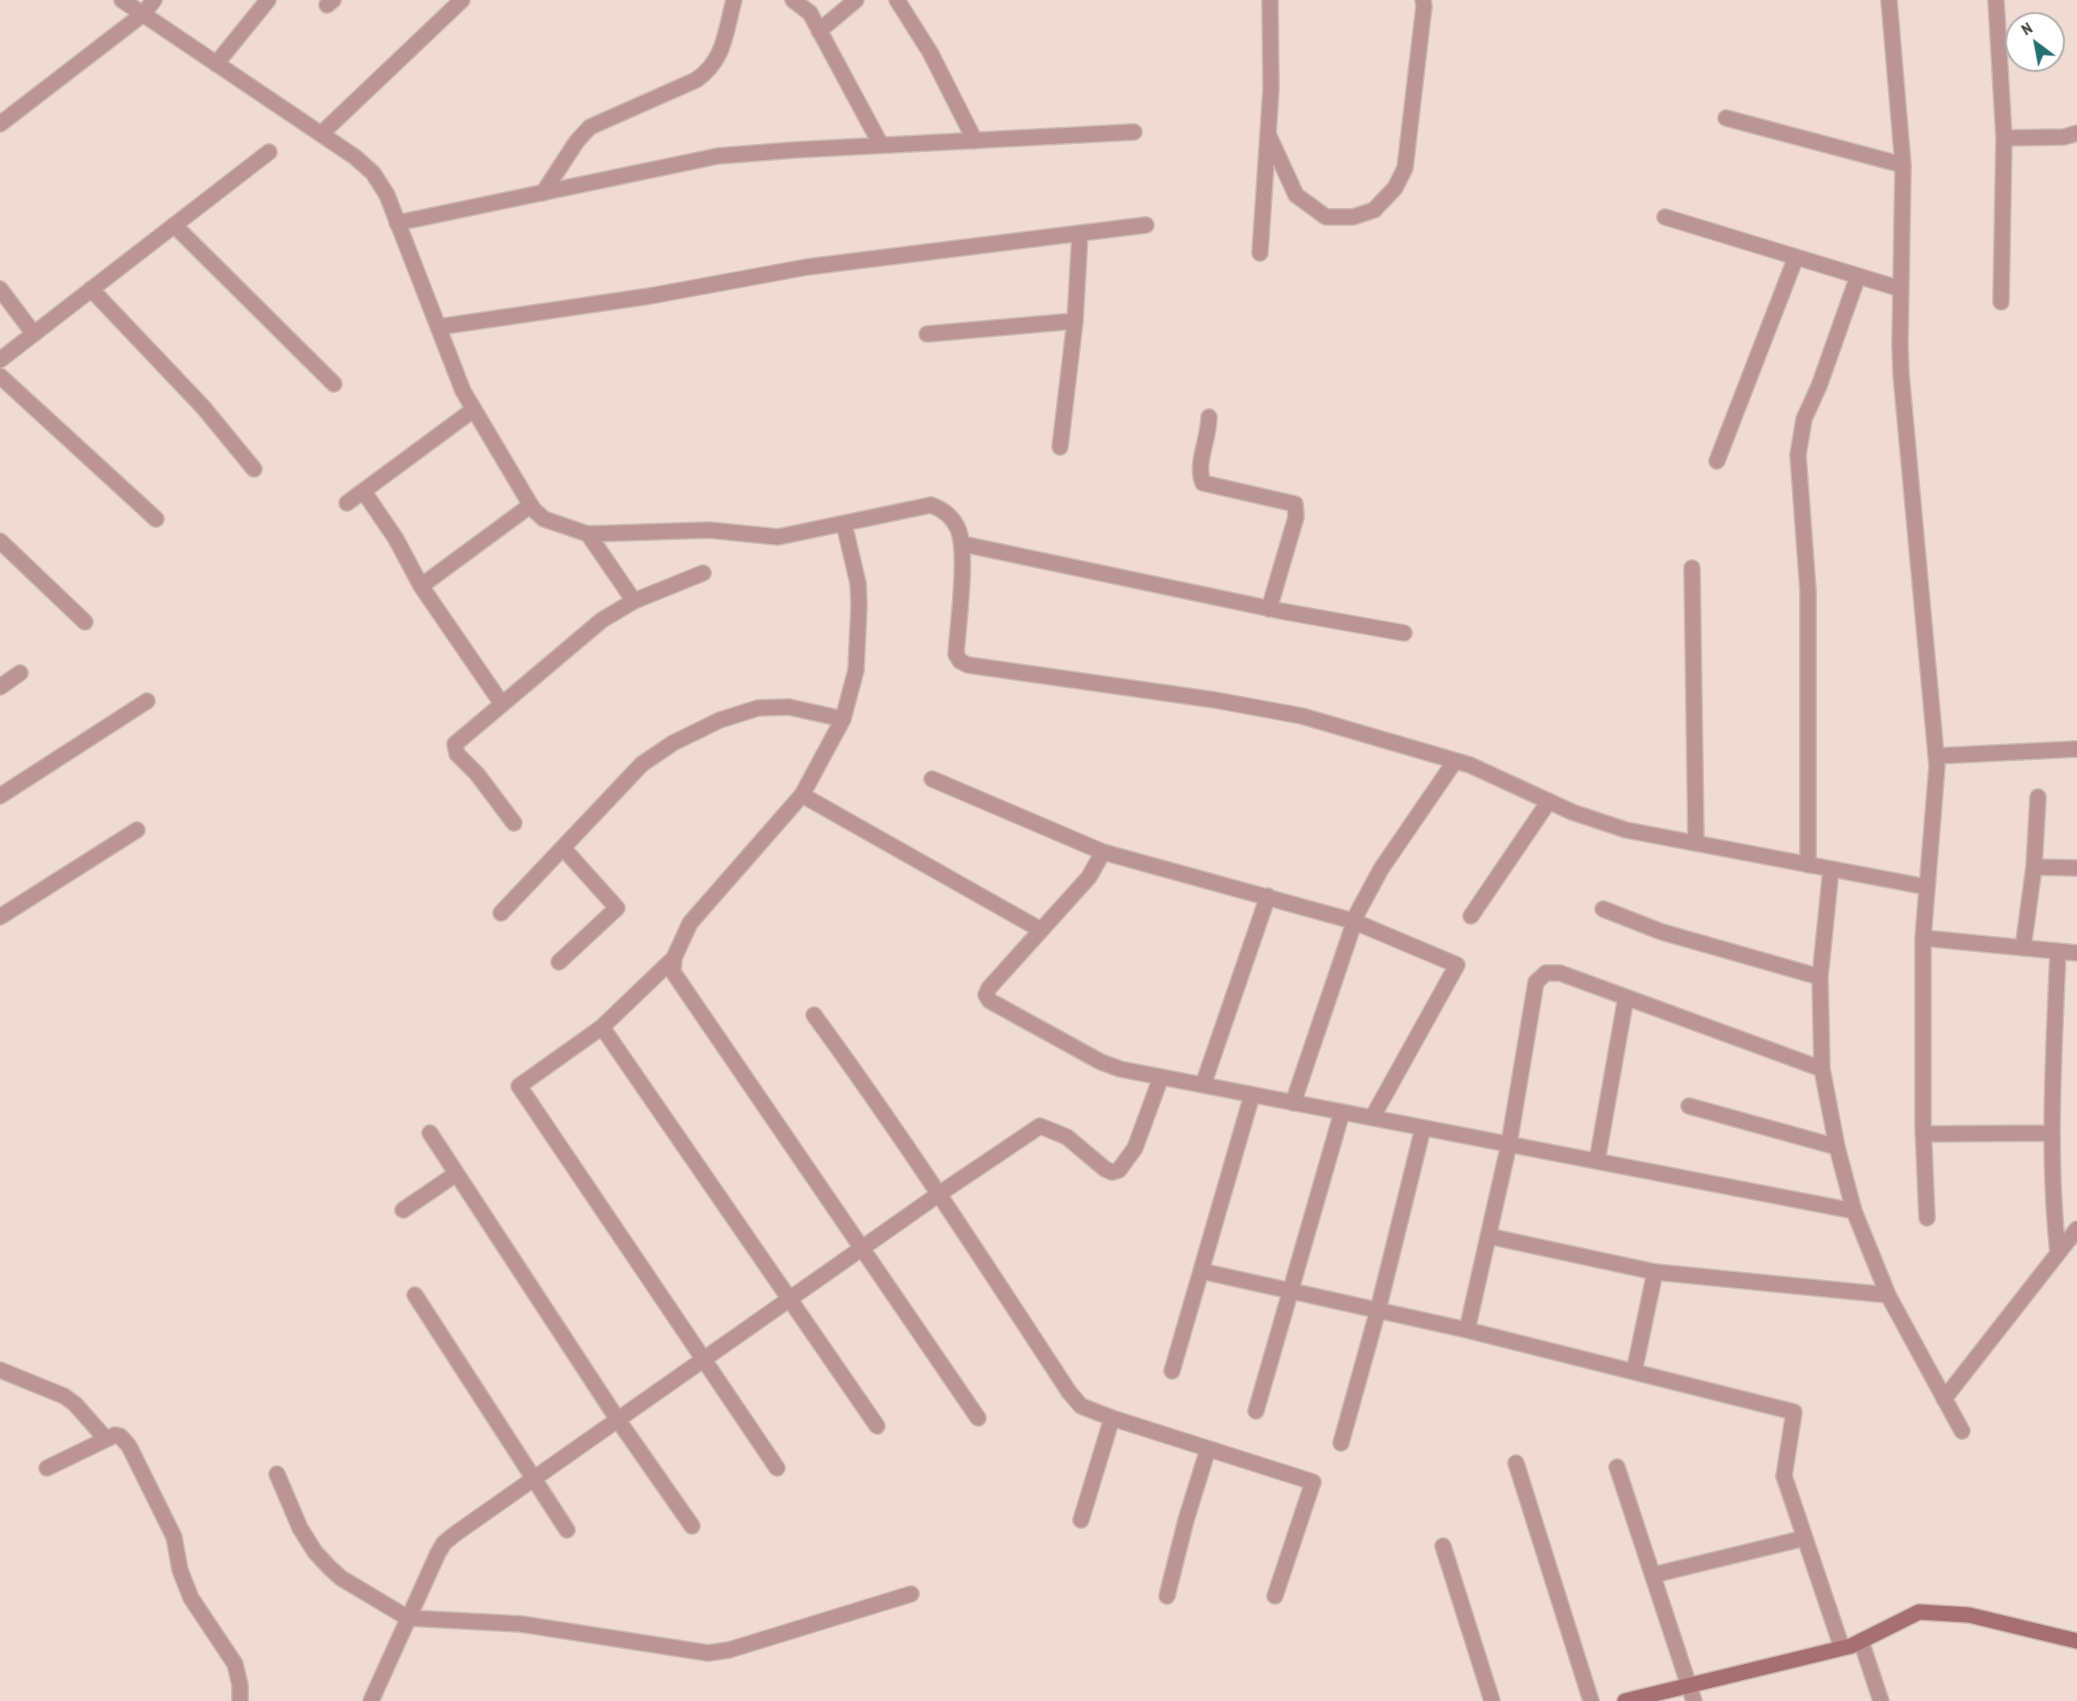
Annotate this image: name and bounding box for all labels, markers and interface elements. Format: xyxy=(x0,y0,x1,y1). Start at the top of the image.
north arrow xyxy=(2005,12,2065,72)
text: N xyxy=(2018,18,2035,39)

